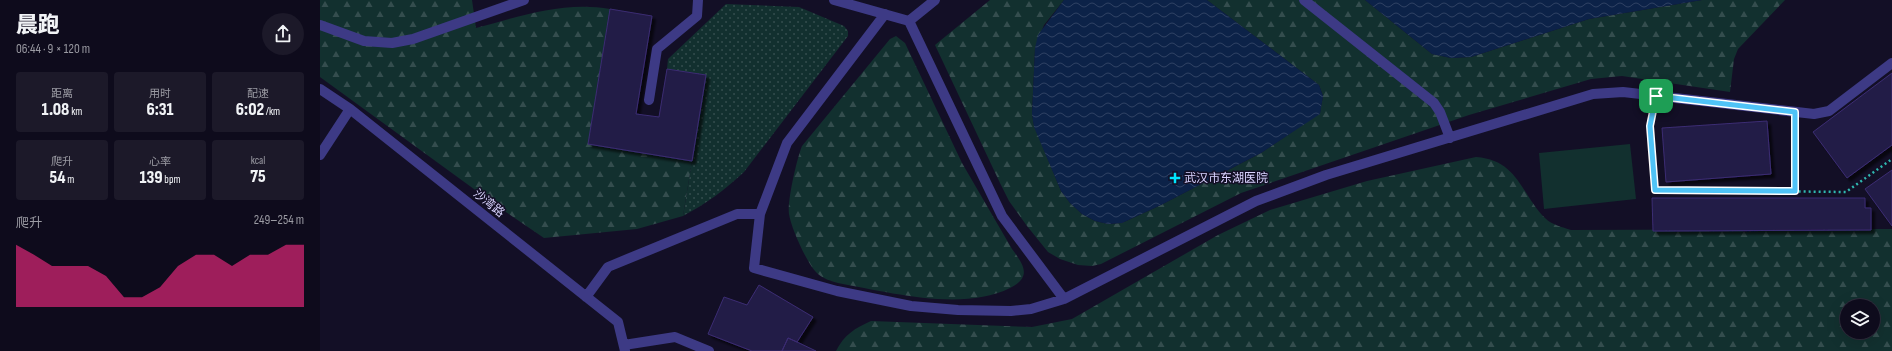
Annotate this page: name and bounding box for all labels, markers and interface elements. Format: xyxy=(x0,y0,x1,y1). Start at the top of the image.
text: 晨跑 xyxy=(16,12,60,39)
button: share xyxy=(262,13,304,55)
text: 06:44 · 9 × 120 m xyxy=(16,41,90,57)
pin xyxy=(1639,79,1673,113)
icon: arrive xyxy=(1645,85,1667,107)
text: 距离 xyxy=(51,87,73,100)
text: 用时 xyxy=(149,87,171,100)
text: 配速 xyxy=(247,87,269,100)
text: 1.08 xyxy=(42,100,69,120)
text: 6:31 xyxy=(146,100,174,120)
text: 6:02 xyxy=(236,100,264,120)
text: km xyxy=(69,105,82,118)
text: /km xyxy=(264,105,280,118)
text: kcal xyxy=(251,154,265,167)
text: 爬升 xyxy=(51,155,73,168)
text: 心率 xyxy=(149,155,171,168)
text: 75 xyxy=(250,167,266,187)
text: 54 xyxy=(50,168,66,188)
text: 139 xyxy=(139,168,163,188)
place label: 武汉市东湖医院 xyxy=(1184,171,1268,186)
marker: 武汉市东湖医院 xyxy=(1169,172,1181,184)
text: m xyxy=(66,173,74,186)
text: bpm xyxy=(163,173,181,186)
street label: 沙湾路 xyxy=(470,186,507,221)
text: 249–254 m xyxy=(254,212,304,228)
text: 爬升 xyxy=(16,215,42,231)
map controls xyxy=(1840,299,1880,339)
button: layers xyxy=(1840,299,1880,339)

